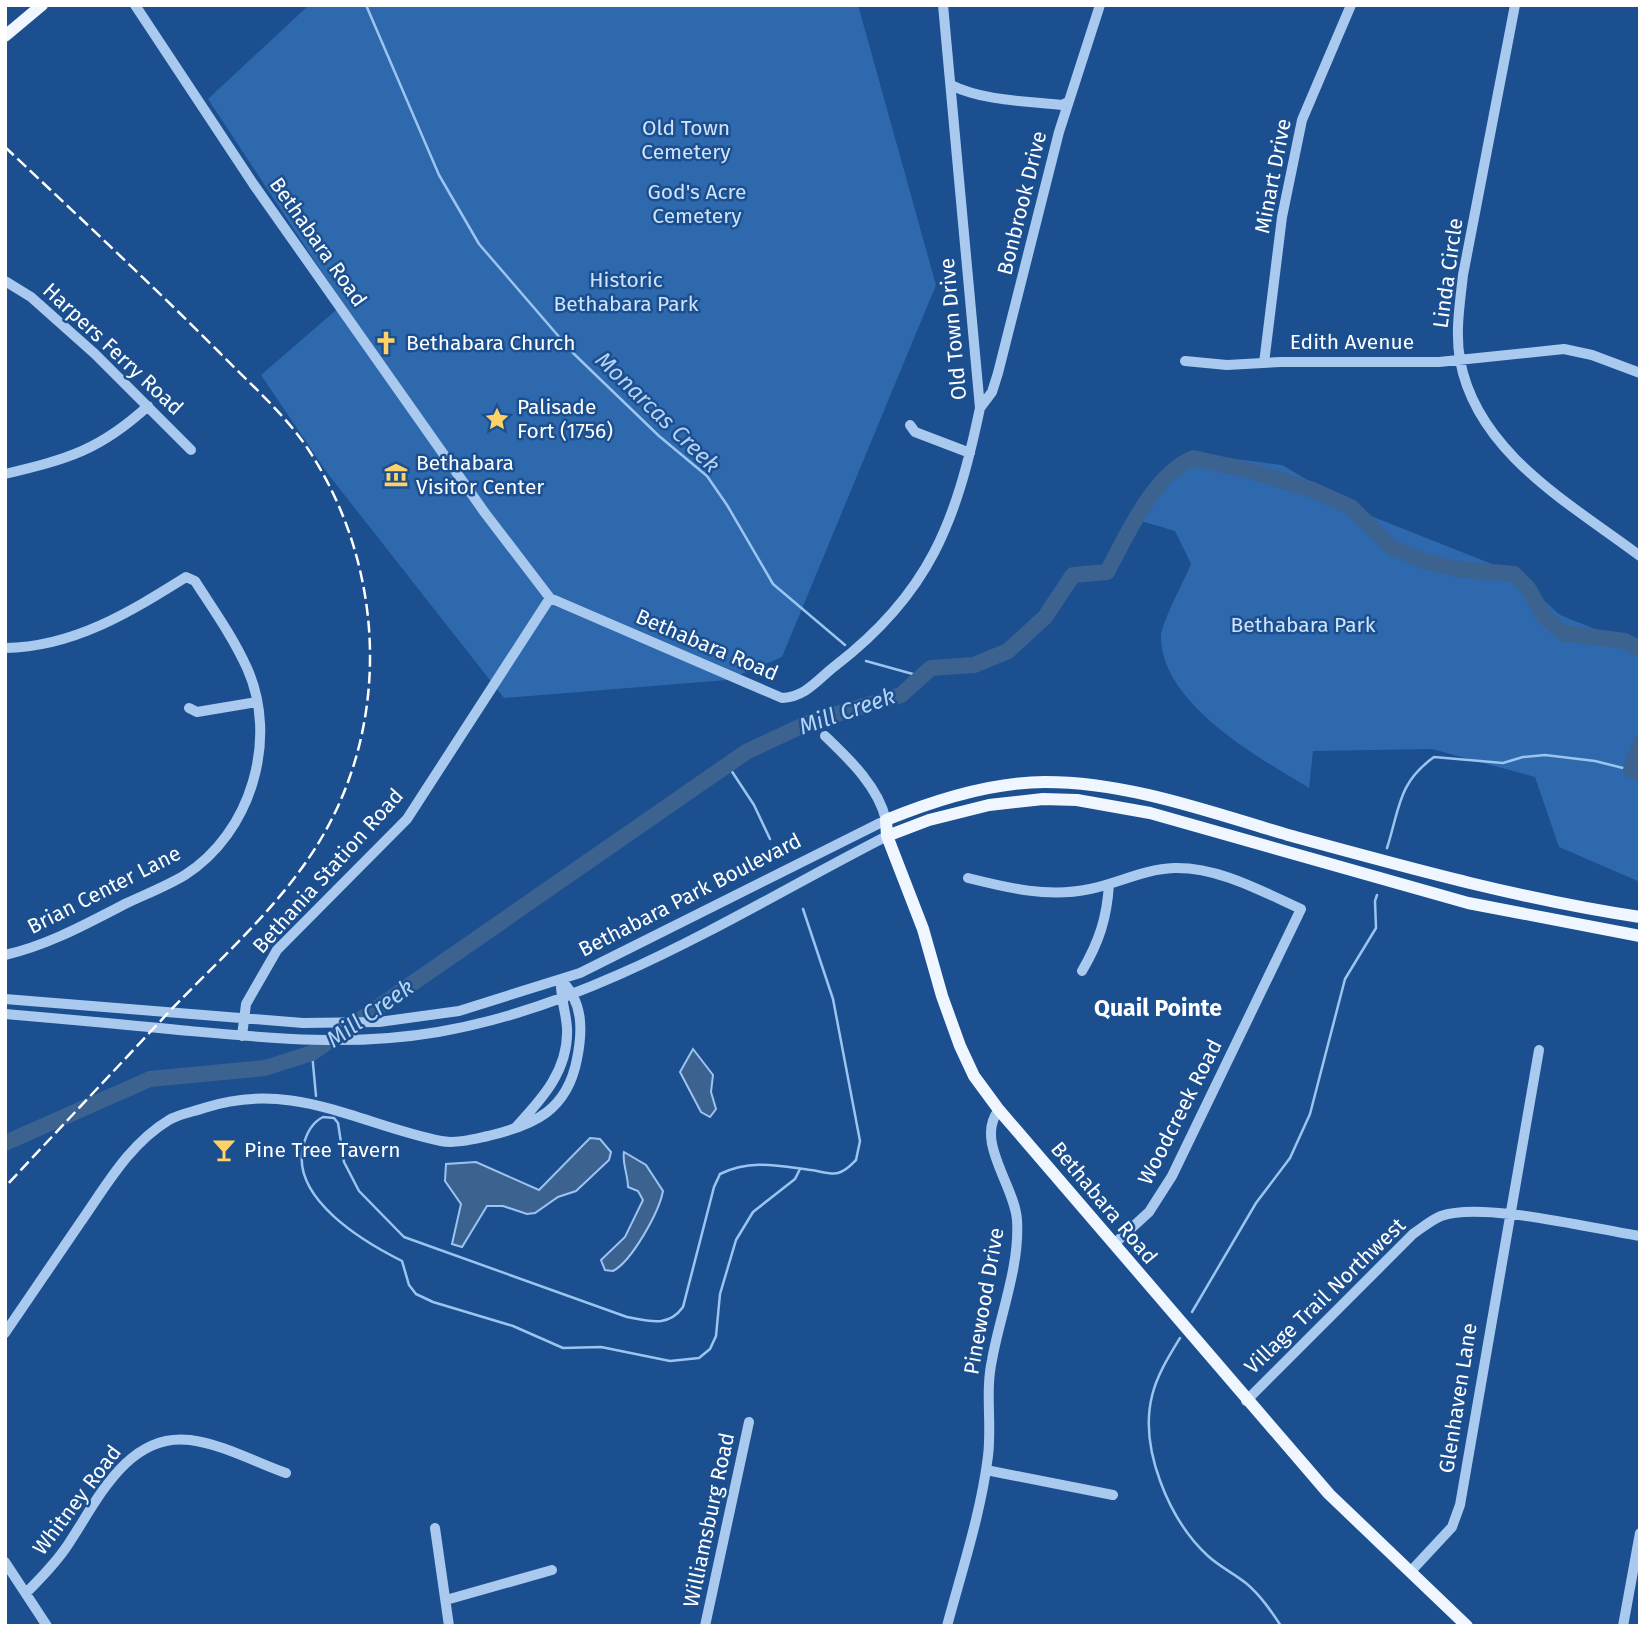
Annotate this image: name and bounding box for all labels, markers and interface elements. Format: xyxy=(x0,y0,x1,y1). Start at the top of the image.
park label: Old Town Cemetery xyxy=(641,115,731,165)
street label: Minart Drive xyxy=(1249,116,1297,236)
street label: Bonbrook Drive xyxy=(992,128,1052,278)
street label: Bethabara Road xyxy=(264,172,372,312)
park label: God's Acre Cemetery xyxy=(648,179,746,229)
street label: Linda Circle xyxy=(1427,216,1469,330)
street label: Old Town Drive xyxy=(934,257,972,401)
park label: Historic Bethabara Park xyxy=(554,267,699,317)
street label: Harpers Ferry Road xyxy=(37,277,189,421)
church icon: Bethabara Church xyxy=(372,329,400,357)
street label: Edith Avenue xyxy=(1290,329,1414,355)
place label: Bethabara Church xyxy=(406,330,575,356)
water label: Monarcas Creek xyxy=(590,346,726,478)
place label: Palisade Fort (1756) xyxy=(517,394,613,444)
place icon: Palisade Fort (1756) xyxy=(483,405,511,433)
place label: Bethabara Visitor Center xyxy=(416,450,544,500)
museum icon: Bethabara Visitor Center xyxy=(382,461,410,489)
street label: Bethabara Road xyxy=(632,603,782,687)
park label: Bethabara Park xyxy=(1231,612,1376,638)
water label: Mill Creek xyxy=(795,681,899,741)
street label: Bethania Station Road xyxy=(247,783,409,959)
street label: Bethabara Park Boulevard xyxy=(574,827,806,963)
street label: Brian Center Lane xyxy=(23,840,185,940)
water label: Mill Creek xyxy=(321,973,419,1053)
district label: Quail Pointe xyxy=(1094,994,1222,1022)
street label: Woodcreek Road xyxy=(1132,1035,1228,1189)
bar icon: Pine Tree Tavern xyxy=(210,1136,238,1164)
street label: Bethabara Road xyxy=(1045,1136,1163,1270)
place label: Pine Tree Tavern xyxy=(244,1137,401,1163)
street label: Village Trail Northwest xyxy=(1239,1212,1411,1380)
street label: Pinewood Drive xyxy=(958,1225,1010,1377)
street label: Glenhaven Lane xyxy=(1433,1321,1483,1475)
street label: Williamsburg Road xyxy=(678,1430,740,1610)
street label: Whitney Road xyxy=(27,1440,127,1560)

